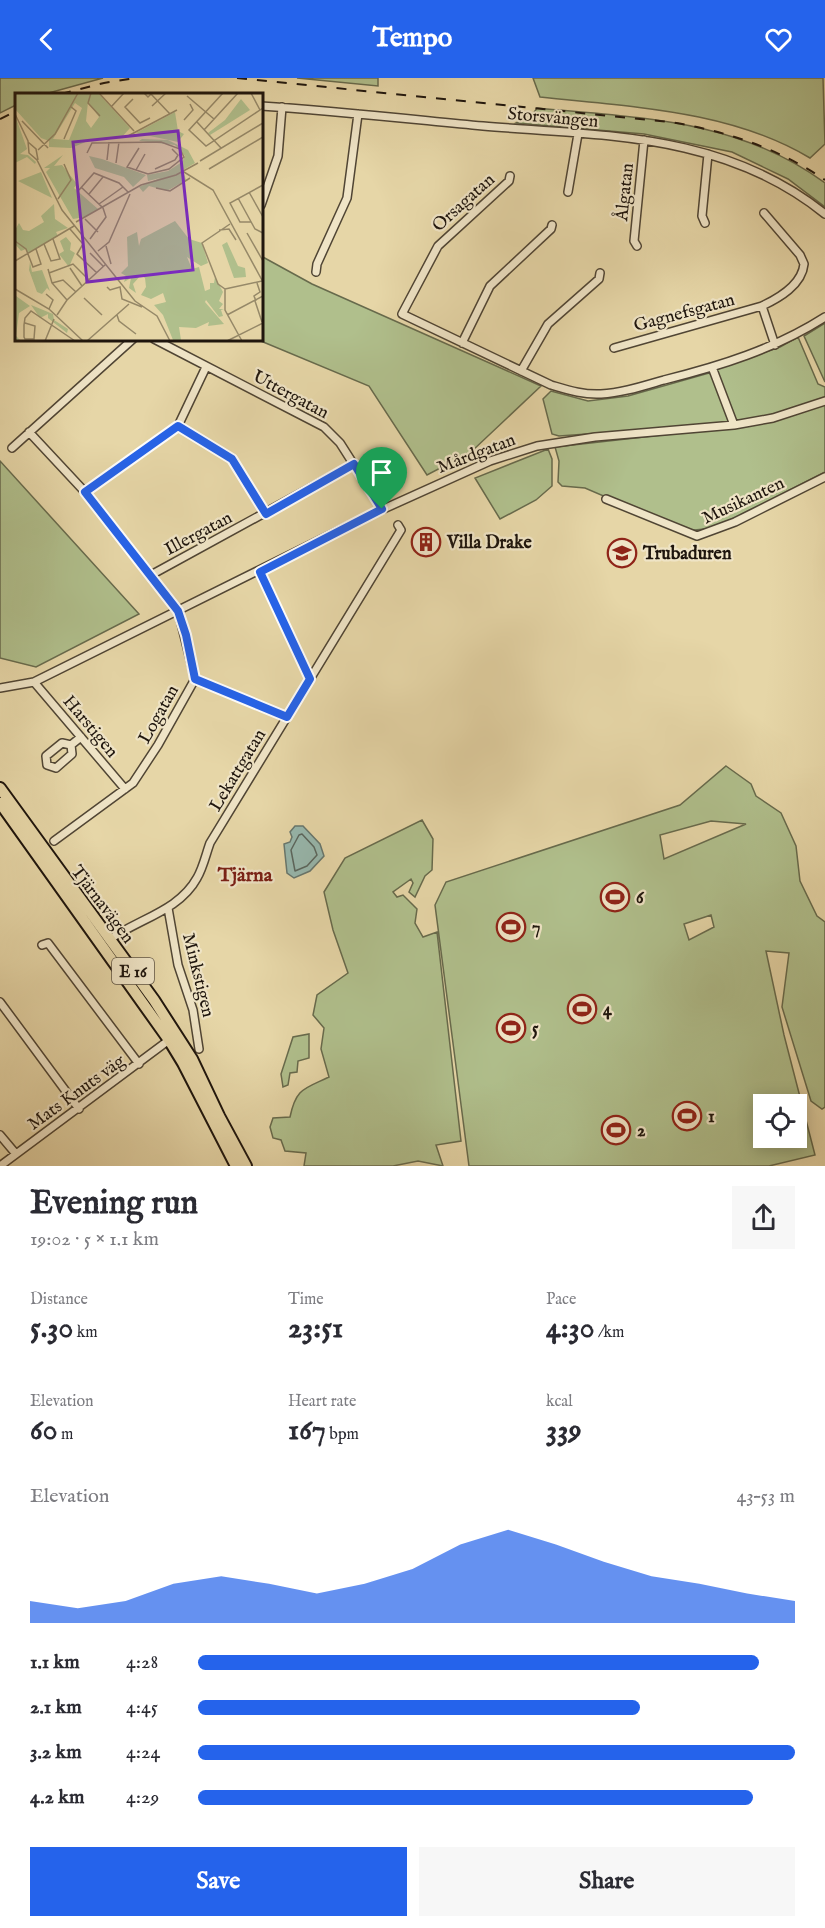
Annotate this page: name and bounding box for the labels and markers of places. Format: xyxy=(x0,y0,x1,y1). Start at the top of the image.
pin xyxy=(356,447,407,509)
building icon: Villa Drake xyxy=(410,526,442,558)
place label: Villa Drake xyxy=(446,532,533,555)
school or university icon: Trubaduren xyxy=(606,537,638,569)
place label: Trubaduren xyxy=(642,543,732,566)
sports icon: 6 xyxy=(599,881,631,913)
place label: 6 xyxy=(636,887,645,910)
sports icon: 7 xyxy=(495,911,527,943)
place label: 7 xyxy=(532,917,540,940)
sports icon: 4 xyxy=(566,993,598,1025)
place label: 4 xyxy=(603,999,613,1022)
sports icon: 5 xyxy=(495,1012,527,1044)
place label: 5 xyxy=(532,1018,539,1041)
sports icon: 1 xyxy=(671,1100,703,1132)
place label: 1 xyxy=(708,1106,715,1129)
sports icon: 2 xyxy=(600,1114,632,1146)
place label: 2 xyxy=(637,1120,646,1143)

